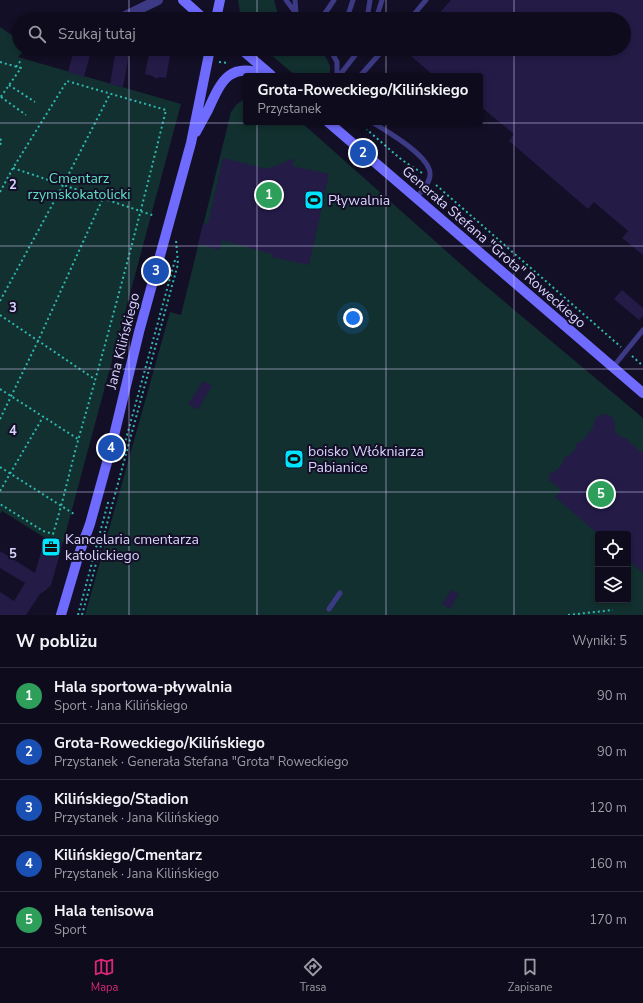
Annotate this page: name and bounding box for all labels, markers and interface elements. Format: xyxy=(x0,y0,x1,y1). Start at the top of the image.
search box xyxy=(12,12,631,56)
icon: search xyxy=(26,23,48,45)
text: Szukaj tutaj xyxy=(58,24,136,44)
popup xyxy=(243,73,483,125)
text: Grota-Roweckiego/Kilińskiego xyxy=(258,80,468,100)
text: Przystanek xyxy=(258,100,321,118)
pin: 2 xyxy=(350,138,376,168)
street label: Generała Stefana "Grota" Roweckiego xyxy=(398,162,590,332)
park label: Cmentarz rzymskokatolicki xyxy=(27,169,131,204)
text: 2 xyxy=(9,176,17,194)
pin: 1 xyxy=(256,180,282,210)
sports icon: Pływalnia xyxy=(303,189,325,211)
place label: Pływalnia xyxy=(328,191,390,210)
pin: 3 xyxy=(143,256,169,286)
street label: Jana Kilińskiego xyxy=(102,291,144,392)
text: 3 xyxy=(9,299,17,317)
your location xyxy=(343,308,363,328)
text: 4 xyxy=(9,422,17,440)
pin: 4 xyxy=(98,433,124,463)
place label: boisko Włókniarza Pabianice xyxy=(308,442,424,477)
sports icon: boisko Włókniarza Pabianice xyxy=(283,448,305,470)
pin: 5 xyxy=(588,479,614,509)
place label: Kancelaria cmentarza katolickiego xyxy=(65,530,199,565)
map controls xyxy=(595,531,631,603)
button: locate xyxy=(595,531,631,567)
office icon: Kancelaria cmentarza katolickiego xyxy=(40,536,62,558)
text: 5 xyxy=(9,545,17,563)
button: layers xyxy=(595,567,631,603)
text: W pobliżu xyxy=(16,630,97,653)
text: Wyniki: 5 xyxy=(572,632,627,650)
text: Hala sportowa-pływalnia xyxy=(54,677,232,697)
text: 1 xyxy=(25,687,33,705)
text: 90 m xyxy=(597,687,627,705)
text: Sport · Jana Kilińskiego xyxy=(54,697,188,715)
text: Grota-Roweckiego/Kilińskiego xyxy=(54,733,265,753)
text: 2 xyxy=(25,743,33,761)
text: 90 m xyxy=(597,743,627,761)
text: Przystanek · Generała Stefana "Grota" Roweckiego xyxy=(54,753,349,771)
text: Kilińskiego/Stadion xyxy=(54,789,188,809)
text: 3 xyxy=(25,799,33,817)
text: 120 m xyxy=(589,799,627,817)
text: Przystanek · Jana Kilińskiego xyxy=(54,809,219,827)
text: Kilińskiego/Cmentarz xyxy=(54,845,202,865)
text: 4 xyxy=(25,855,33,873)
text: 160 m xyxy=(589,855,627,873)
text: Przystanek · Jana Kilińskiego xyxy=(54,865,219,883)
text: Hala tenisowa xyxy=(54,901,154,921)
text: 5 xyxy=(25,911,33,929)
text: 170 m xyxy=(589,911,627,929)
text: Sport xyxy=(54,921,86,939)
tab: Mapa xyxy=(91,956,118,995)
tab: Trasa xyxy=(300,956,326,995)
tab: Zapisane xyxy=(508,956,552,995)

